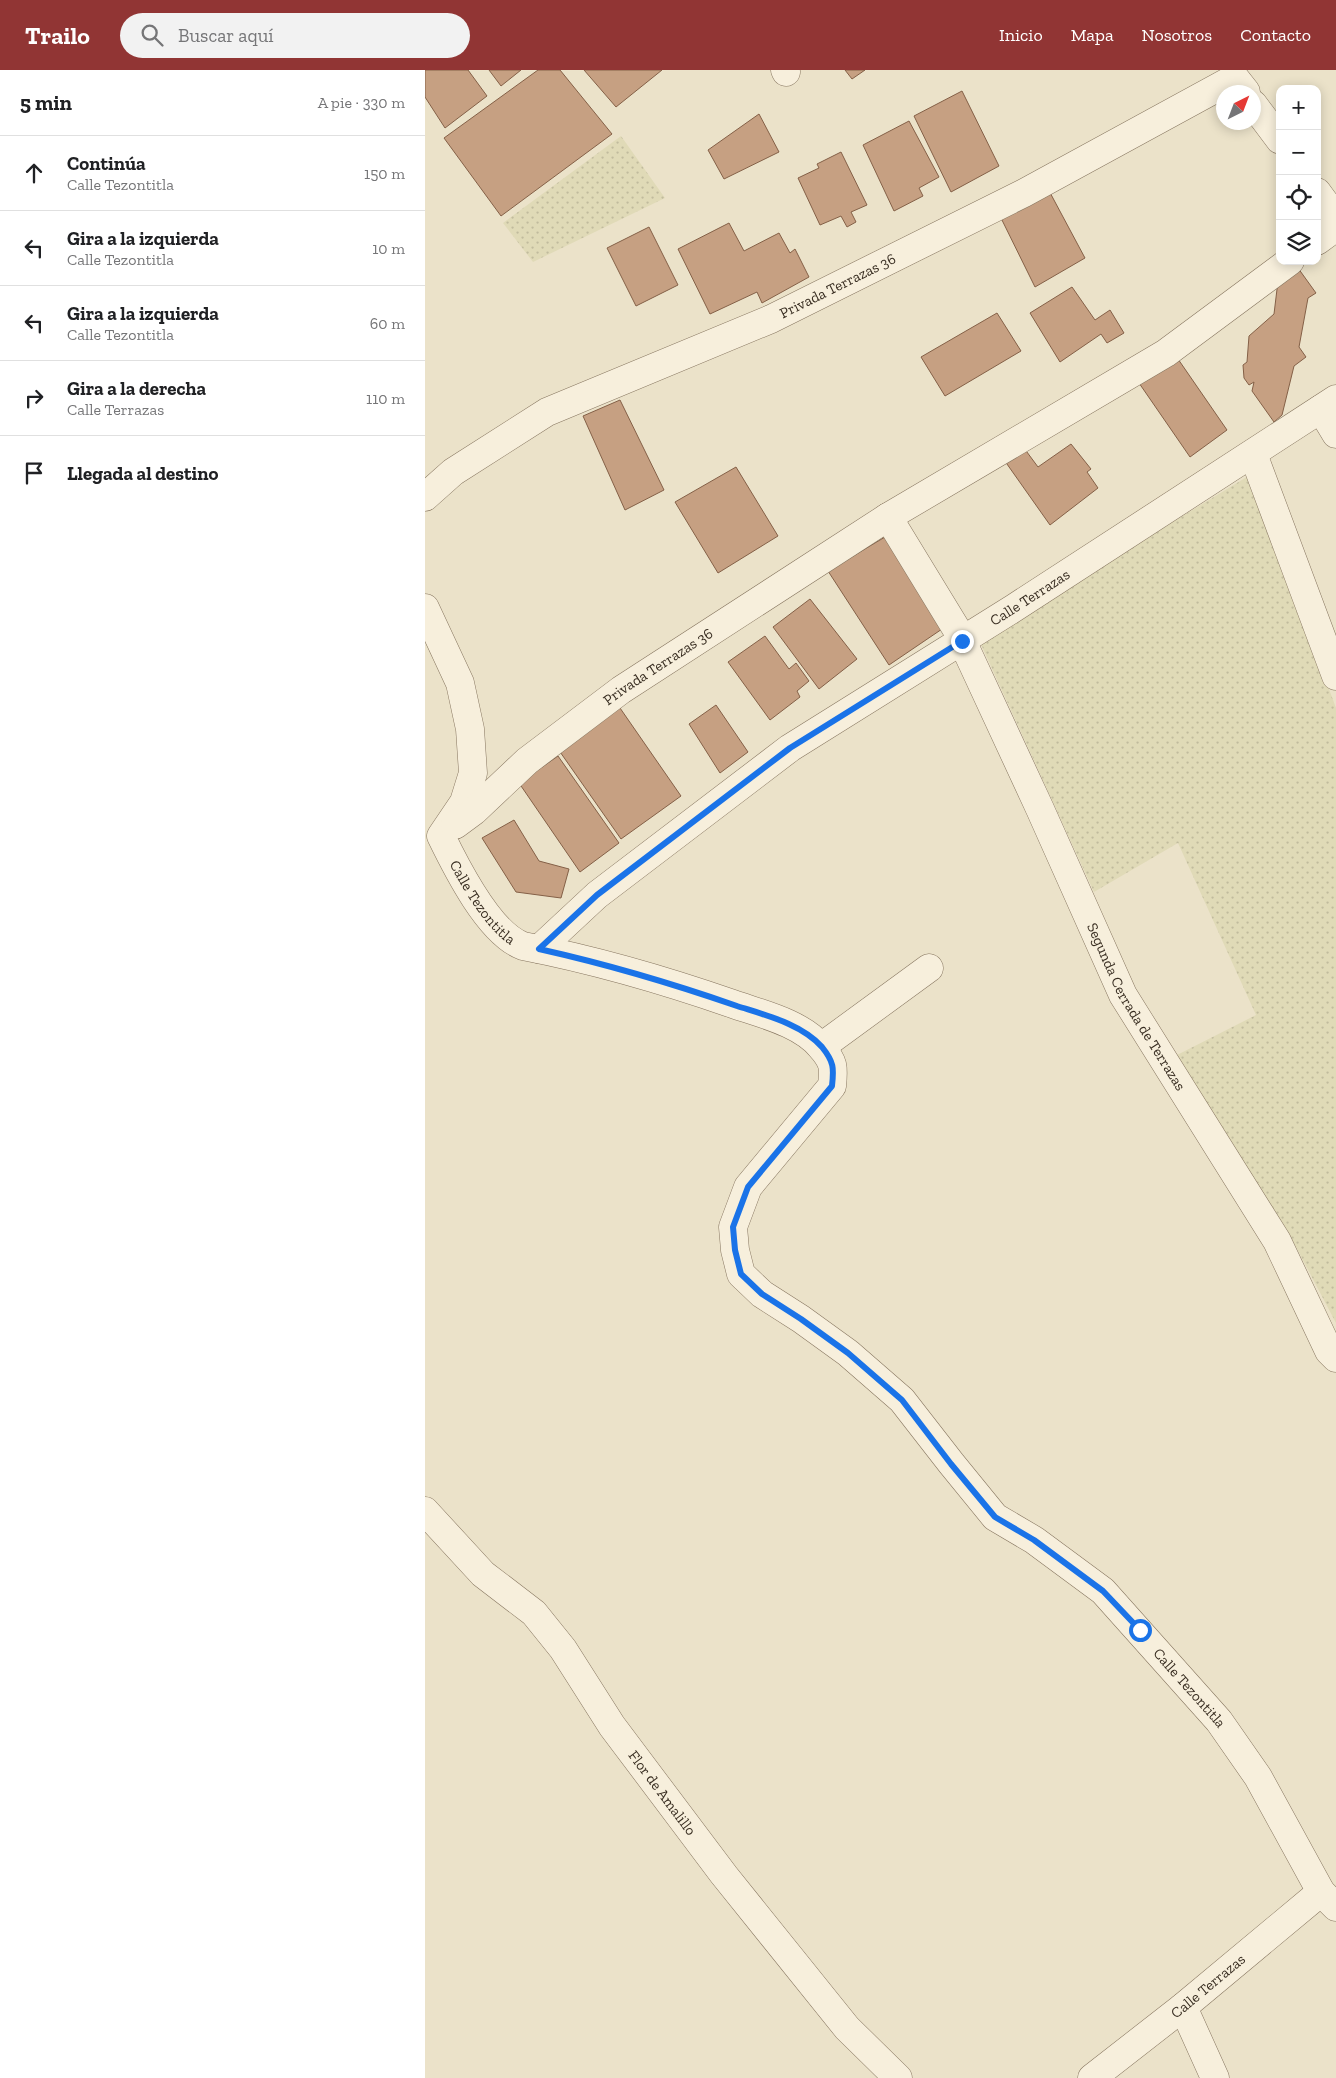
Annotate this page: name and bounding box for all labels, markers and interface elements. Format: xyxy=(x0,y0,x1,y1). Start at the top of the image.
search box xyxy=(120,13,470,58)
text: Trailo xyxy=(25,21,90,50)
icon: search xyxy=(138,21,166,49)
text: Buscar aquí xyxy=(178,24,274,47)
text: Inicio xyxy=(999,24,1043,46)
text: Mapa xyxy=(1071,24,1114,46)
text: Nosotros xyxy=(1142,24,1212,46)
text: Contacto xyxy=(1240,24,1311,46)
north arrow xyxy=(1216,85,1261,130)
map controls xyxy=(1276,85,1321,265)
button: + xyxy=(1276,85,1321,130)
text: 5 min xyxy=(20,90,72,115)
text: A pie · 330 m xyxy=(318,93,405,112)
button: − xyxy=(1276,130,1321,175)
text: Continúa xyxy=(67,152,146,175)
icon: ahead xyxy=(20,159,48,187)
text: 150 m xyxy=(364,164,405,183)
text: Calle Tezontitla xyxy=(67,175,174,194)
button: locate xyxy=(1276,175,1321,220)
button: layers xyxy=(1276,220,1321,265)
text: Gira a la izquierda xyxy=(67,227,219,250)
icon: left xyxy=(20,234,48,262)
text: 10 m xyxy=(372,239,405,258)
street label: Privada Terrazas 36 xyxy=(777,249,899,322)
text: Calle Tezontitla xyxy=(67,250,174,269)
text: Gira a la izquierda xyxy=(67,302,219,325)
icon: left xyxy=(20,309,48,337)
text: 60 m xyxy=(370,314,405,333)
text: Calle Tezontitla xyxy=(67,325,174,344)
text: Gira a la derecha xyxy=(67,377,206,400)
icon: right xyxy=(20,384,48,412)
text: 110 m xyxy=(366,389,405,408)
text: Calle Terrazas xyxy=(67,400,164,419)
icon: arrive xyxy=(20,459,48,487)
text: Llegada al destino xyxy=(67,462,218,485)
street label: Calle Terrazas xyxy=(987,565,1073,630)
street label: Privada Terrazas 36 xyxy=(600,624,716,709)
route end xyxy=(951,630,974,653)
street label: Calle Tezontitla xyxy=(446,857,519,948)
street label: Segunda Cerrada de Terrazas xyxy=(1083,920,1190,1094)
route start xyxy=(1129,1619,1152,1642)
street label: Calle Tezontitla xyxy=(1149,1645,1230,1731)
street label: Flor de Amalillo xyxy=(625,1747,700,1839)
street label: Calle Terrazas xyxy=(1167,1950,1249,2022)

